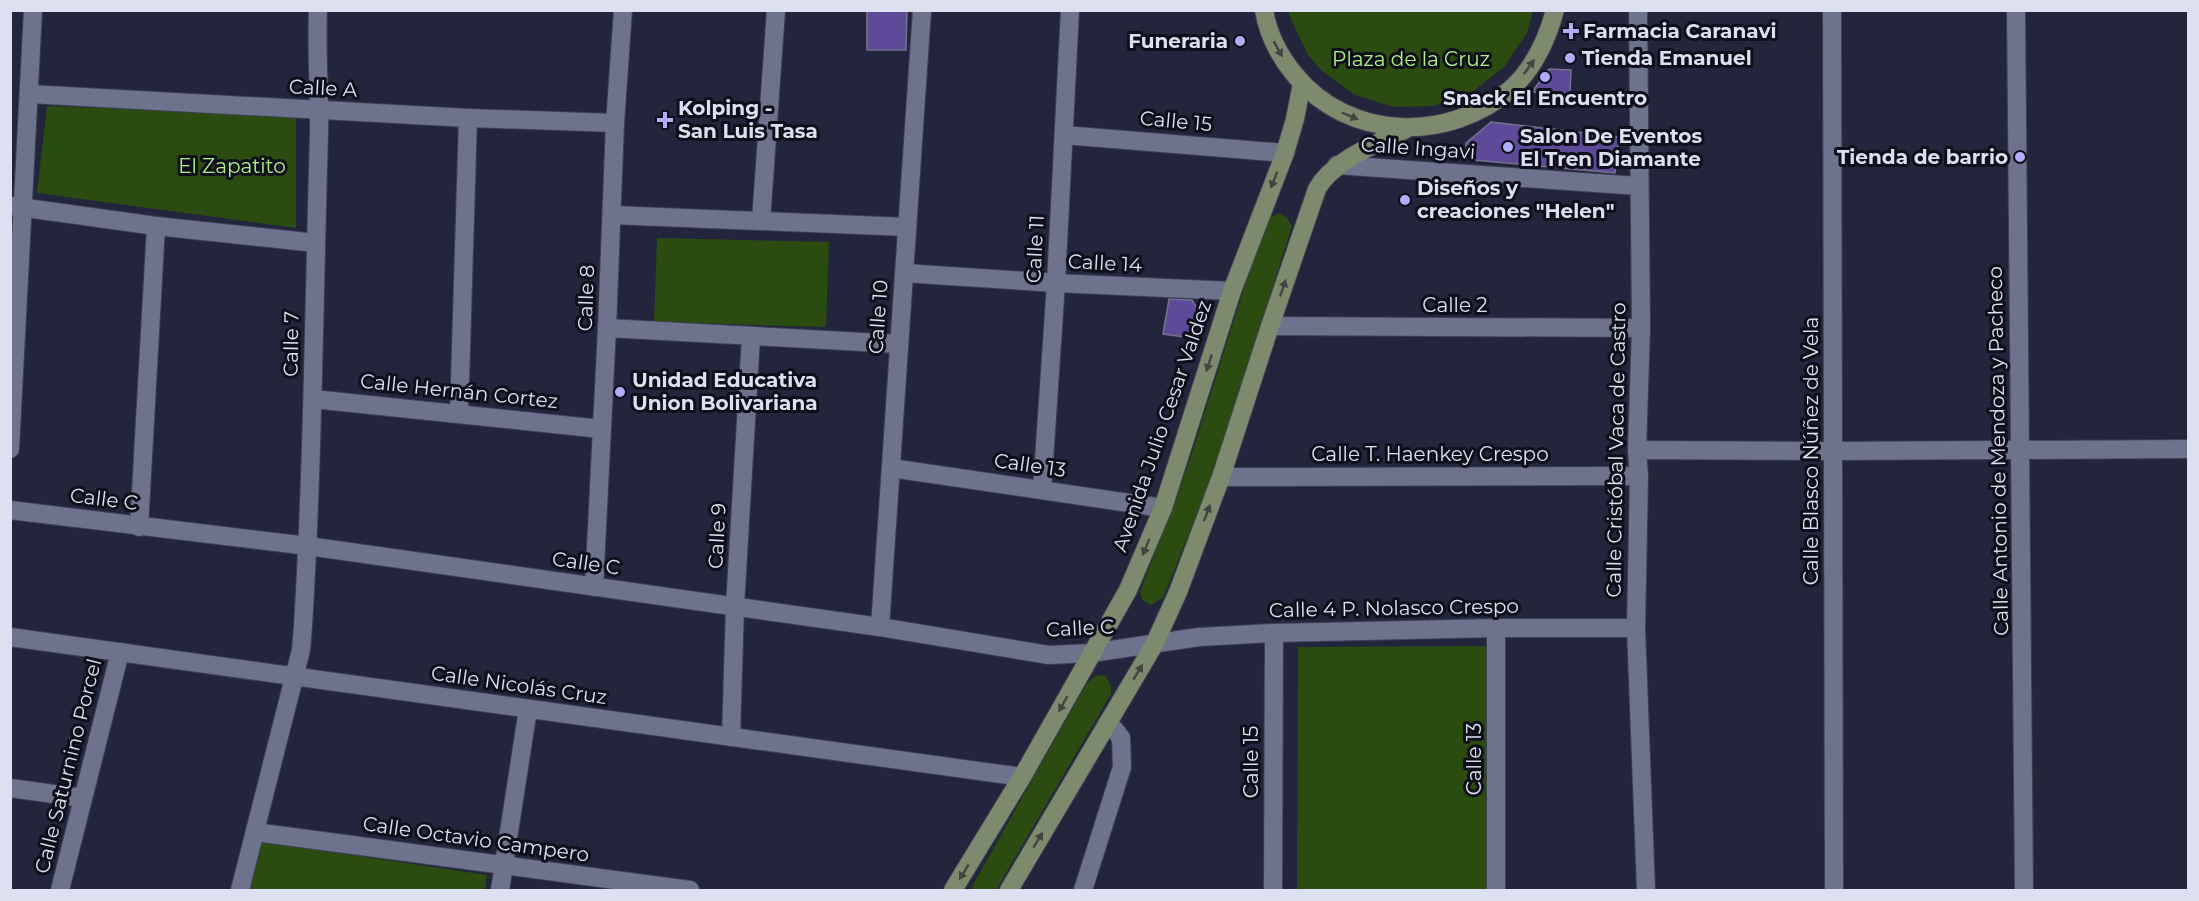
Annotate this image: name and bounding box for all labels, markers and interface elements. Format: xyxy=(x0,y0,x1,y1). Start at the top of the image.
place label: Farmacia Caranavi xyxy=(1583,19,1776,43)
marker: Farmacia Caranavi xyxy=(1564,24,1578,38)
place label: Funeraria xyxy=(1128,29,1228,53)
marker: Funeraria xyxy=(1233,34,1247,48)
one-way arrow xyxy=(1273,41,1283,58)
place label: Tienda Emanuel xyxy=(1582,46,1752,70)
park label: Plaza de la Cruz xyxy=(1332,47,1490,71)
marker: Tienda Emanuel xyxy=(1563,51,1577,65)
one-way arrow xyxy=(1523,60,1535,76)
marker: Snack El Encuentro xyxy=(1538,70,1552,84)
street label: Calle A xyxy=(288,74,358,102)
place label: Snack El Encuentro xyxy=(1443,86,1647,110)
place label: Kolping - San Luis Tasa xyxy=(678,96,818,143)
street label: Calle 15 xyxy=(1139,106,1213,136)
marker: Kolping - San Luis Tasa xyxy=(656,111,674,129)
one-way arrow xyxy=(1341,111,1359,121)
place label: Salon De Eventos El Tren Diamante xyxy=(1520,124,1702,171)
street label: Calle Ingavi xyxy=(1360,132,1476,164)
marker: Salon De Eventos El Tren Diamante xyxy=(1501,140,1515,154)
place label: Tienda de barrio xyxy=(1837,145,2008,169)
marker: Tienda de barrio xyxy=(2013,150,2027,164)
park label: El Zapatito xyxy=(178,154,286,178)
one-way arrow xyxy=(1269,171,1279,189)
place label: Diseños y creaciones "Helen" xyxy=(1417,176,1614,223)
marker: Diseños y creaciones "Helen" xyxy=(1398,193,1412,207)
street label: Calle 11 xyxy=(1021,214,1049,284)
street label: Calle 14 xyxy=(1067,249,1143,277)
street label: Calle 8 xyxy=(573,264,599,332)
street label: Calle Antonio de Mendoza y Pacheco xyxy=(1983,266,2013,636)
street label: Calle 10 xyxy=(863,279,893,355)
one-way arrow xyxy=(1278,279,1288,297)
street label: Calle 2 xyxy=(1422,293,1488,317)
street label: Avenida Julio Cesar Valdez xyxy=(1108,297,1216,555)
street label: Calle Cristóbal Vaca de Castro xyxy=(1601,302,1631,598)
street label: Calle 7 xyxy=(278,311,304,377)
street label: Calle Blasco Núñez de Vela xyxy=(1799,317,1823,585)
one-way arrow xyxy=(1204,354,1213,372)
place label: Unidad Educativa Union Bolivariana xyxy=(632,368,818,415)
street label: Calle Hernán Cortez xyxy=(359,369,559,413)
marker: Unidad Educativa Union Bolivariana xyxy=(613,385,627,399)
street label: Calle T. Haenkey Crespo xyxy=(1311,442,1549,466)
street label: Calle 13 xyxy=(992,448,1068,482)
street label: Calle C xyxy=(69,483,139,515)
street label: Calle 9 xyxy=(703,502,731,570)
one-way arrow xyxy=(1203,504,1213,522)
one-way arrow xyxy=(1141,539,1151,557)
street label: Calle C xyxy=(551,546,621,580)
street label: Calle 4 P. Nolasco Crespo xyxy=(1269,594,1519,622)
street label: Calle C xyxy=(1045,614,1115,642)
street label: Calle Saturnino Porcel xyxy=(30,656,106,876)
street label: Calle Nicolás Cruz xyxy=(430,661,608,709)
one-way arrow xyxy=(1132,664,1143,680)
one-way arrow xyxy=(1058,696,1068,713)
street label: Calle 13 xyxy=(1462,723,1486,795)
street label: Calle 15 xyxy=(1239,726,1263,798)
street label: Calle Octavio Campero xyxy=(361,811,591,867)
one-way arrow xyxy=(1033,832,1044,848)
one-way arrow xyxy=(959,864,970,880)

